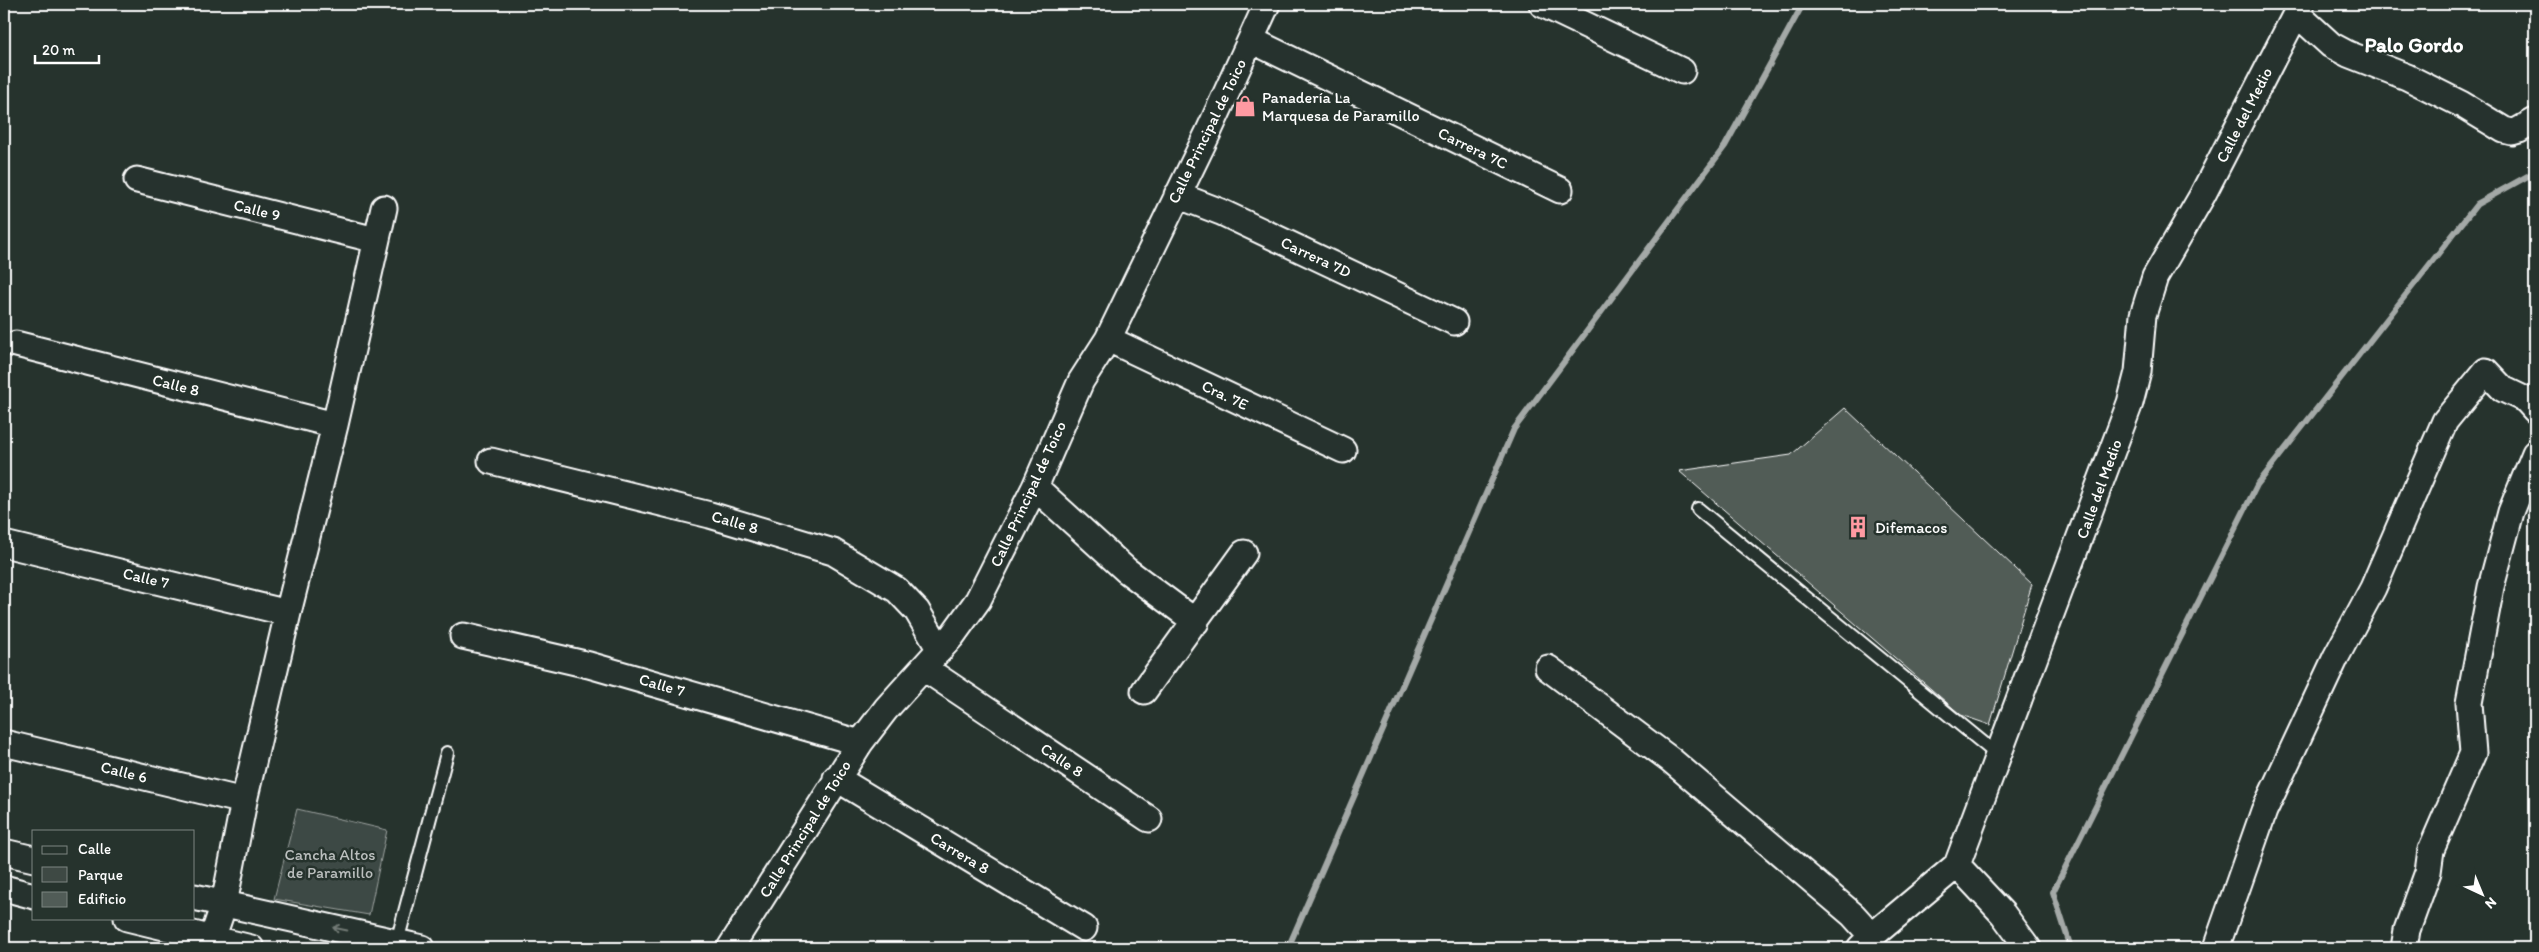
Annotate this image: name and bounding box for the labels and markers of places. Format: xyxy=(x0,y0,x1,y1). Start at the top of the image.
place label: Panadería La Marquesa de Paramillo xyxy=(1262,88,1420,125)
shop icon: Panadería La Marquesa de Paramillo xyxy=(1232,93,1258,119)
building icon: Difemacos xyxy=(1845,514,1871,540)
place label: Difemacos xyxy=(1875,518,1947,537)

